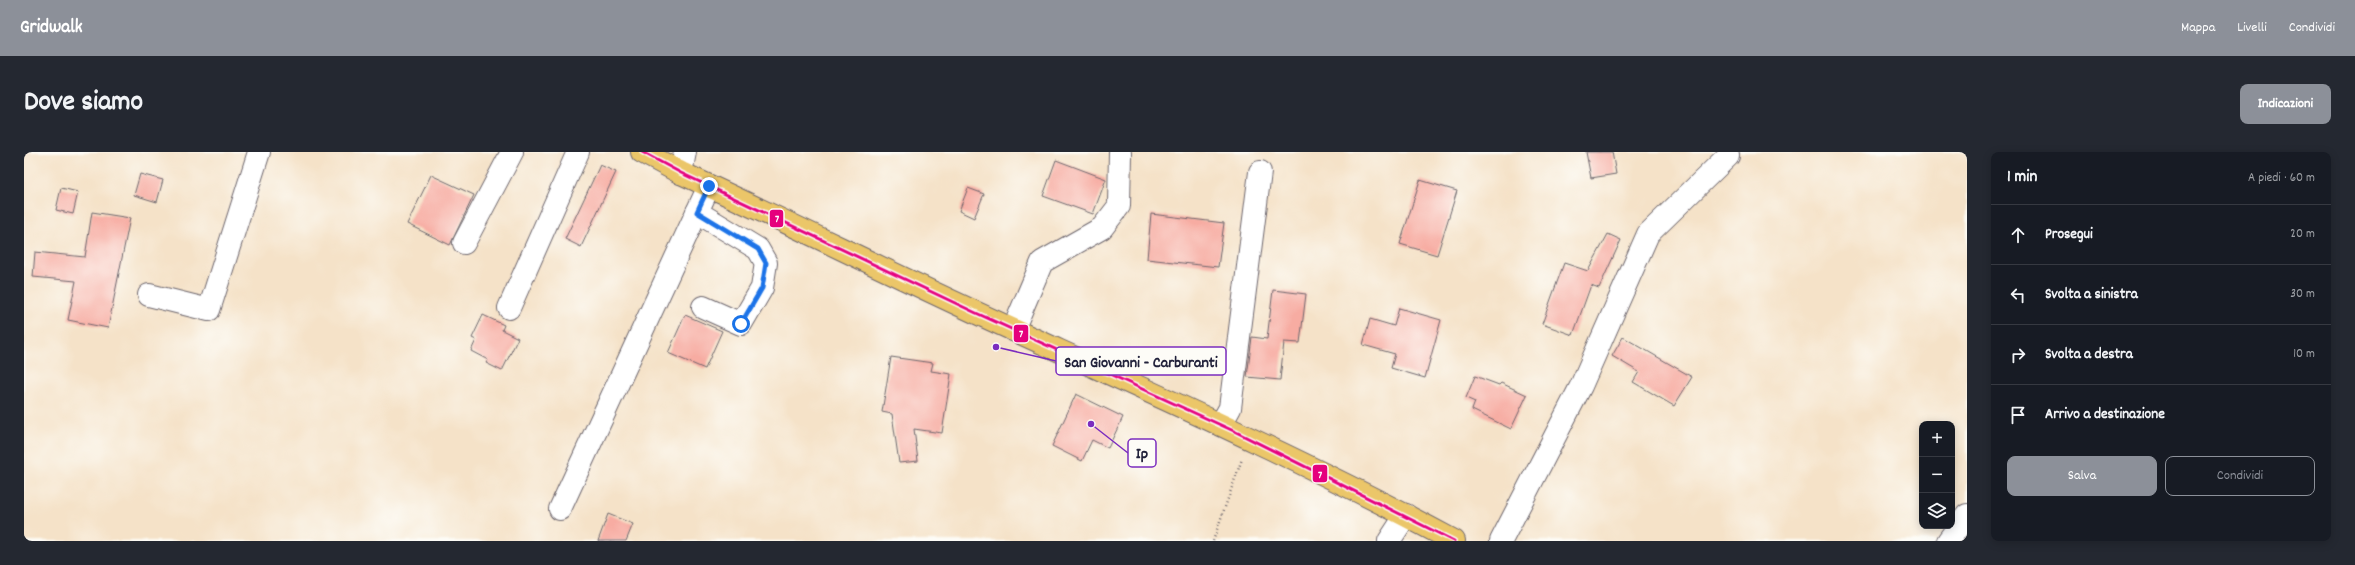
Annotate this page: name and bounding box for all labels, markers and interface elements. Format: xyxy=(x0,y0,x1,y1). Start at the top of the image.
text: Gridwalk xyxy=(20,15,83,42)
text: Mappa xyxy=(2181,18,2215,38)
text: Livelli xyxy=(2237,18,2267,38)
text: Condividi xyxy=(2289,18,2335,38)
text: Dove siamo xyxy=(24,84,143,124)
button: Indicazioni xyxy=(2240,84,2331,124)
text: 1 min xyxy=(2007,166,2037,190)
text: A piedi · 60 m xyxy=(2248,169,2315,188)
route end xyxy=(700,177,718,195)
line badge: 7 xyxy=(769,209,784,228)
text: 7 xyxy=(775,212,780,228)
icon: ahead xyxy=(2007,224,2029,246)
text: Prosegui xyxy=(2045,224,2093,246)
text: 20 m xyxy=(2290,225,2315,244)
icon: left xyxy=(2007,284,2029,306)
text: Svolta a sinistra xyxy=(2045,284,2138,306)
text: 30 m xyxy=(2290,285,2315,304)
route start xyxy=(732,315,750,333)
line badge: 7 xyxy=(1013,324,1029,343)
text: 7 xyxy=(1019,327,1024,343)
icon: right xyxy=(2007,344,2029,366)
text: Svolta a destra xyxy=(2045,344,2133,366)
text: 10 m xyxy=(2293,345,2315,364)
callout: San Giovanni - Carburanti xyxy=(1056,347,1226,375)
text: San Giovanni - Carburanti xyxy=(1064,352,1218,375)
icon: arrive xyxy=(2007,404,2029,426)
text: Arrivo a destinazione xyxy=(2045,404,2165,426)
map controls xyxy=(1919,421,1955,529)
button: + xyxy=(1919,421,1955,457)
callout: Ip xyxy=(1128,439,1156,467)
text: Ip xyxy=(1136,443,1148,466)
button: Salva xyxy=(2007,456,2157,496)
button: Condividi xyxy=(2165,456,2315,496)
button: − xyxy=(1919,457,1955,493)
line badge: 7 xyxy=(1312,464,1328,483)
text: 7 xyxy=(1318,468,1323,484)
button: layers xyxy=(1919,493,1955,529)

